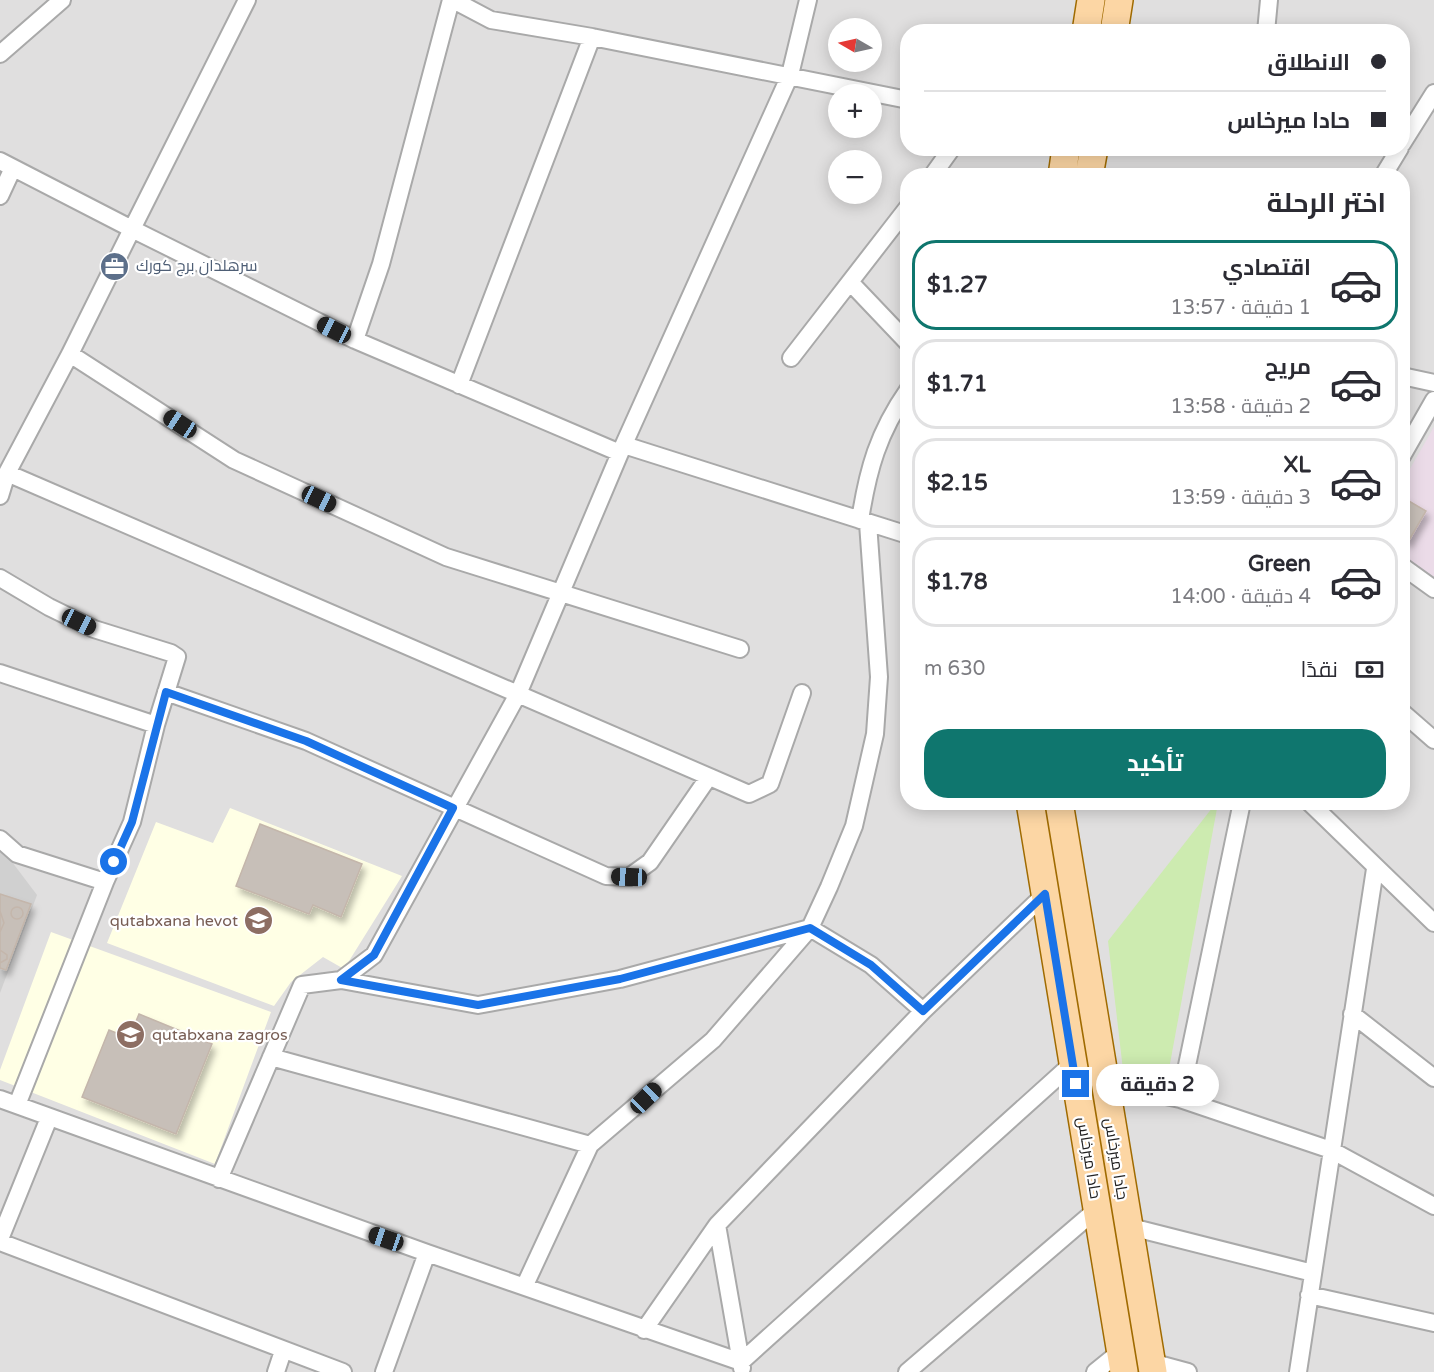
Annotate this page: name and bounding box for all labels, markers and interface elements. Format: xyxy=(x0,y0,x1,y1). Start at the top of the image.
north arrow xyxy=(828,18,882,72)
map controls xyxy=(828,18,882,204)
text: الانطلاق xyxy=(1267,50,1350,76)
button: + xyxy=(828,84,882,138)
text: حادا ميرخاس xyxy=(1228,108,1350,134)
button: − xyxy=(828,150,882,204)
text: اختر الرحلة xyxy=(1267,187,1386,220)
office icon: سرهلدان برج كورك xyxy=(99,250,131,282)
text: اقتصادي xyxy=(1222,255,1311,281)
place label: سرهلدان برج كورك xyxy=(136,256,258,277)
icon: car xyxy=(1329,258,1383,312)
text: $1.27 xyxy=(927,272,988,298)
text: 1 دقيقة · 13:57 xyxy=(1170,296,1311,320)
car xyxy=(314,314,354,346)
text: مريح xyxy=(1265,354,1311,380)
icon: car xyxy=(1329,357,1383,411)
text: $1.71 xyxy=(927,371,988,397)
text: 2 دقيقة · 13:58 xyxy=(1170,395,1311,419)
car xyxy=(160,407,200,441)
text: XL xyxy=(1284,452,1311,478)
icon: car xyxy=(1329,456,1383,510)
text: $2.15 xyxy=(927,470,988,496)
car xyxy=(299,483,339,515)
text: 3 دقيقة · 13:59 xyxy=(1170,486,1311,510)
text: Green xyxy=(1248,551,1311,577)
icon: car xyxy=(1329,555,1383,609)
text: $1.78 xyxy=(927,569,988,595)
text: 4 دقيقة · 14:00 xyxy=(1170,585,1311,609)
car xyxy=(59,606,99,638)
icon: cash xyxy=(1353,653,1386,686)
text: 630 m xyxy=(924,657,985,681)
text: نقدًا xyxy=(1300,657,1338,683)
button: تأكيد xyxy=(924,729,1386,798)
route start xyxy=(100,848,127,875)
car xyxy=(611,867,647,887)
school or university icon: qutabxana hevot xyxy=(243,905,275,937)
place label: qutabxana hevot xyxy=(110,911,238,931)
school or university icon: qutabxana zagros xyxy=(115,1019,147,1051)
place label: qutabxana zagros xyxy=(152,1025,288,1045)
callout: 2 دقيقة xyxy=(1097,1063,1220,1105)
route end xyxy=(1062,1070,1089,1097)
text: 2 دقيقة xyxy=(1120,1073,1195,1097)
car xyxy=(627,1079,665,1117)
street label: حادا ميرخاس xyxy=(1073,1116,1105,1200)
street label: جادا ميرخاس xyxy=(1100,1117,1132,1201)
car xyxy=(366,1225,406,1253)

